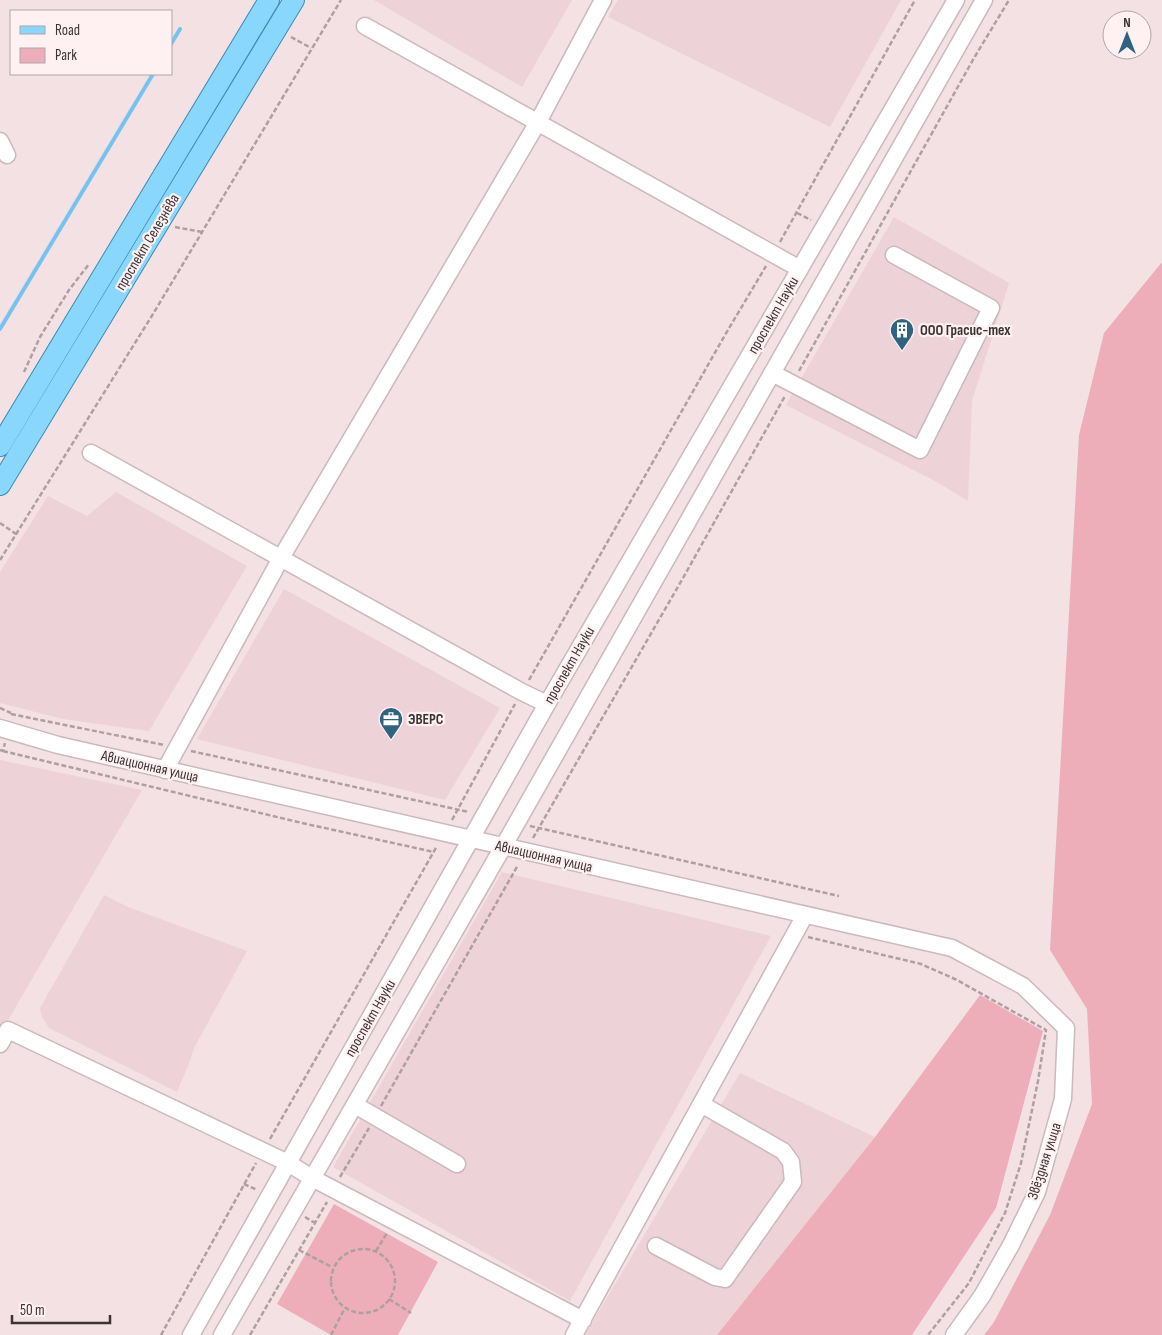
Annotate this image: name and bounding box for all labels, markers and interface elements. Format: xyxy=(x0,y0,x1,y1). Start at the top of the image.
legend xyxy=(10,10,172,75)
north arrow xyxy=(1102,10,1152,60)
text: N xyxy=(1123,14,1131,31)
text: Road xyxy=(55,21,80,40)
text: Park xyxy=(55,46,77,65)
street label: проспект Селезнёва xyxy=(111,190,184,294)
street label: проспект Науки xyxy=(744,273,803,357)
building icon: ООО Грасис-тех xyxy=(889,317,915,351)
place label: ООО Грасис-тех xyxy=(920,321,1011,340)
street label: проспект Науки xyxy=(540,623,599,707)
office icon: ЭВЕРС xyxy=(378,706,404,740)
place label: ЭВЕРС xyxy=(408,710,444,729)
street label: Авиационная улица xyxy=(98,746,201,787)
street label: Авиационная улица xyxy=(492,836,595,877)
street label: проспект Науки xyxy=(341,976,400,1060)
street label: Звёздная улица xyxy=(1023,1120,1066,1202)
scale bar xyxy=(12,1292,110,1324)
text: 50 m xyxy=(20,1301,45,1320)

